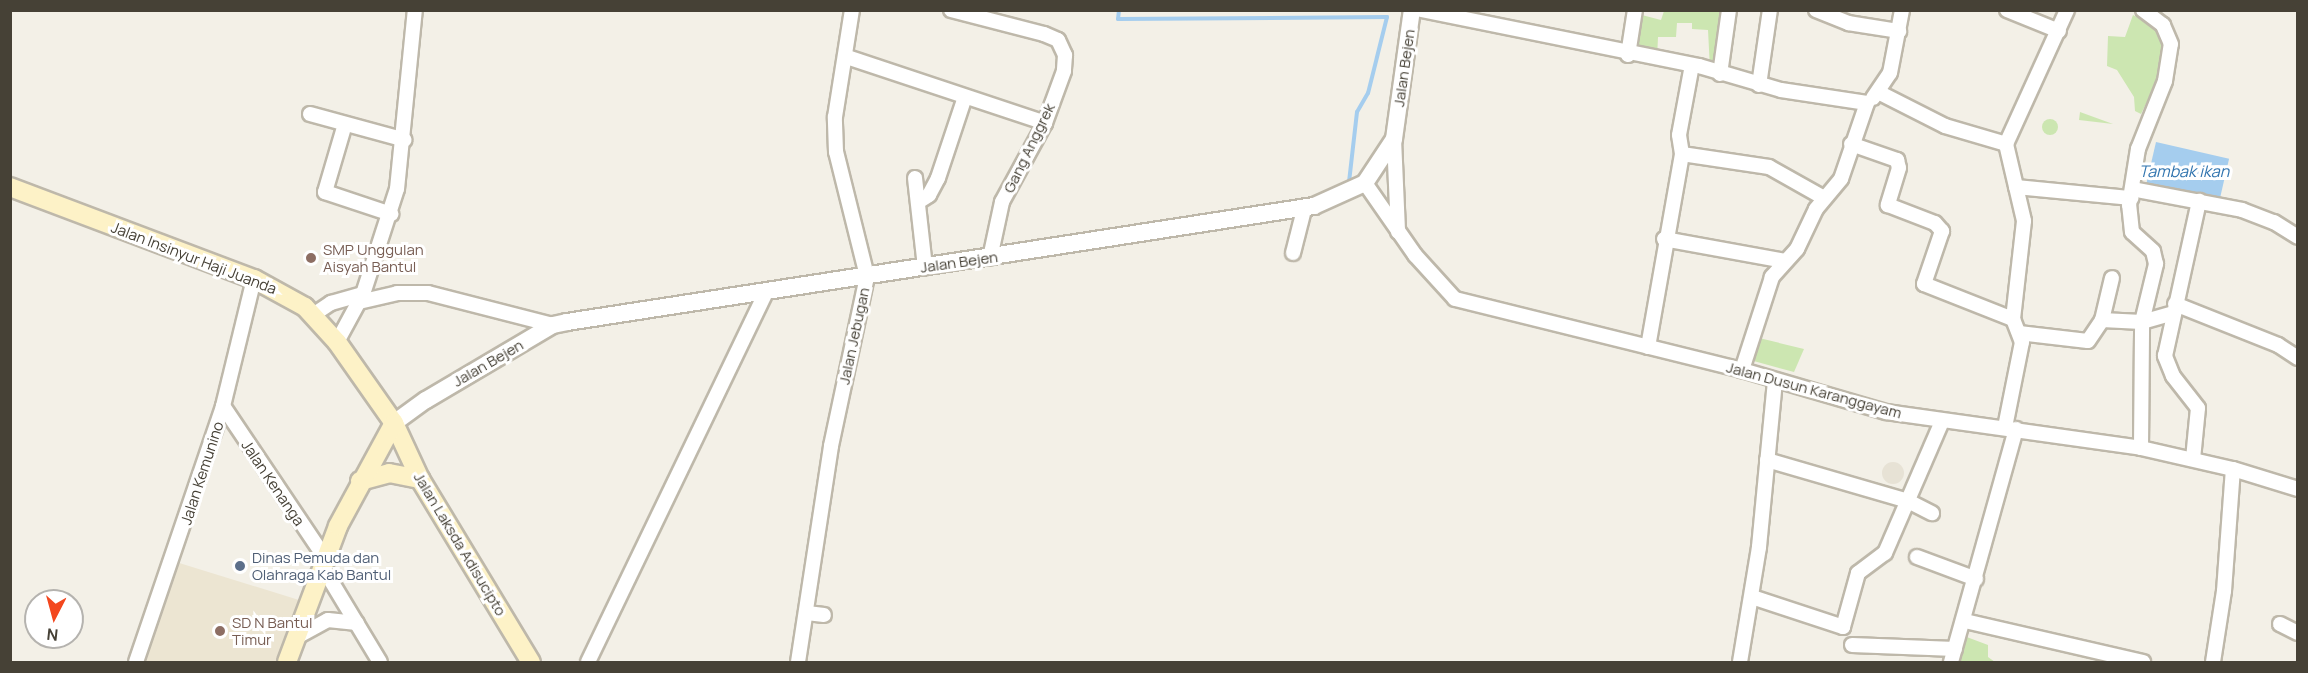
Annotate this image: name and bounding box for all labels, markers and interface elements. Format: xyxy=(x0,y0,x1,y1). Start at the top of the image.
street label: Jalan Bejen xyxy=(1390,28,1418,108)
street label: Gang Anggrek xyxy=(1000,100,1058,196)
water label: Tambak ikan xyxy=(2139,161,2229,181)
street label: Jalan Insinyur Haji Juanda xyxy=(109,218,279,298)
place label: SMP Unggulan Aisyah Bantul xyxy=(323,240,424,275)
street label: Jalan Bejen xyxy=(919,248,999,276)
marker: SMP Unggulan Aisyah Bantul xyxy=(304,251,318,265)
street label: Jalan Jebugan xyxy=(835,286,873,386)
street label: Jalan Bejen xyxy=(450,336,526,390)
street label: Jalan Dusun Karanggayam xyxy=(1724,358,1904,422)
street label: Jalan Kemunino xyxy=(177,419,227,527)
street label: Jalan Kenanga xyxy=(238,437,308,529)
street label: Jalan Laksda Adisucipto xyxy=(410,469,510,619)
place label: Dinas Pemuda dan Olahraga Kab Bantul xyxy=(252,548,391,583)
marker: Dinas Pemuda dan Olahraga Kab Bantul xyxy=(233,559,247,573)
north arrow xyxy=(24,589,84,649)
place label: SD N Bantul Timur xyxy=(232,613,312,648)
text: N xyxy=(45,623,59,646)
marker: SD N Bantul Timur xyxy=(213,624,227,638)

